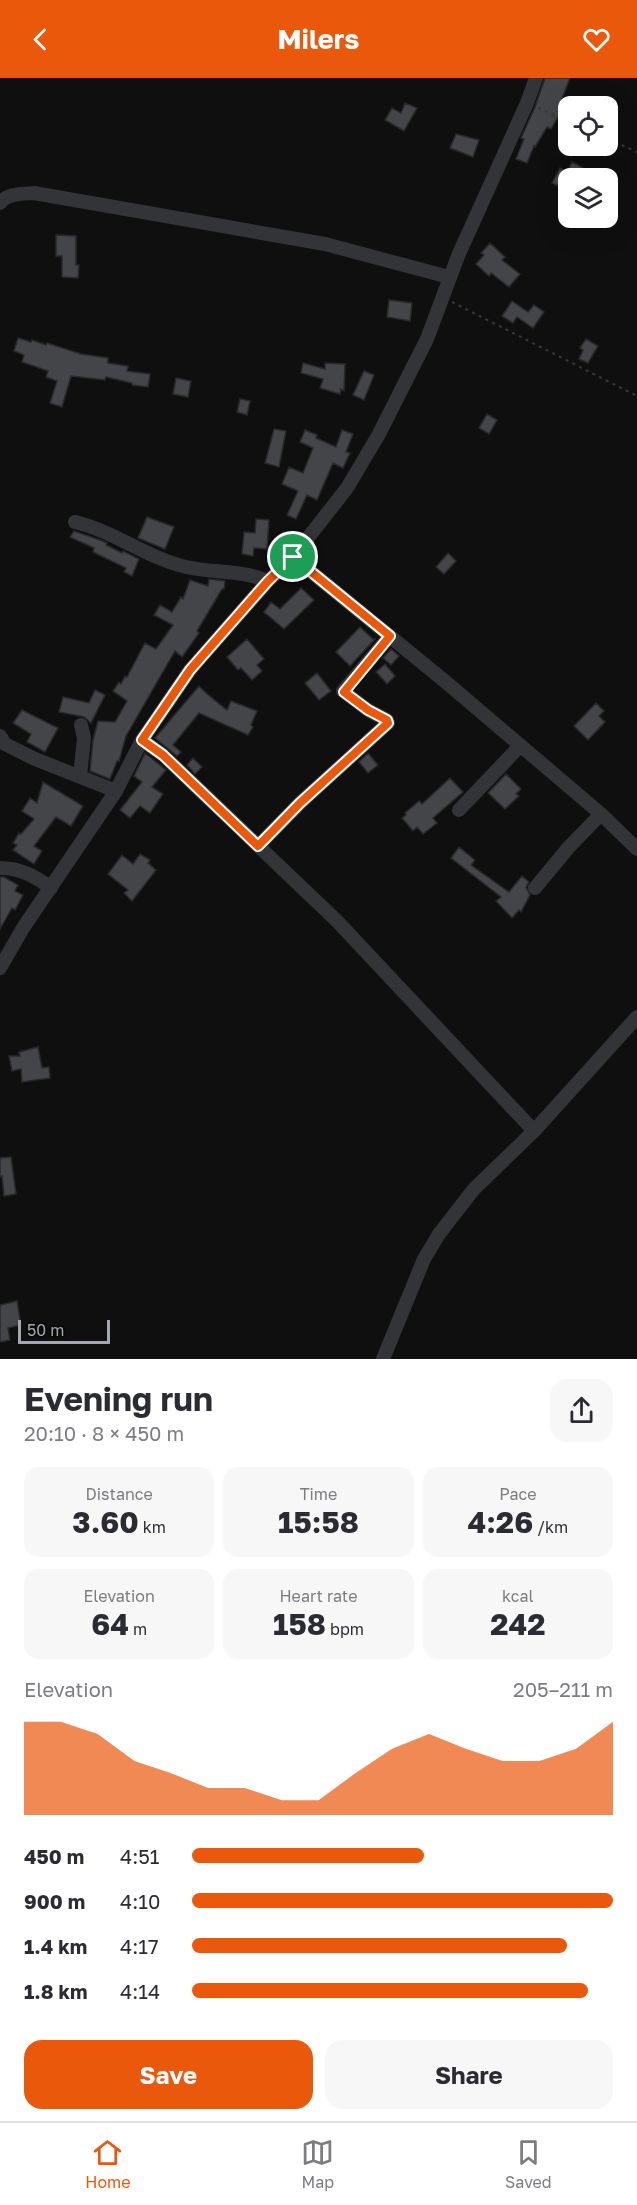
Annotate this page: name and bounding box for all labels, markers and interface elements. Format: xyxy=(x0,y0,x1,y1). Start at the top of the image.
icon: back xyxy=(24,23,57,56)
text: Milers xyxy=(278,23,359,55)
icon: heart xyxy=(580,23,613,56)
map controls xyxy=(558,96,618,228)
button: locate xyxy=(558,96,618,156)
button: layers xyxy=(558,168,618,228)
pin xyxy=(267,531,318,582)
icon: arrive xyxy=(276,540,309,573)
scale bar xyxy=(18,1317,110,1344)
text: 50 m xyxy=(27,1320,64,1340)
text: Evening run xyxy=(24,1379,213,1418)
button: share xyxy=(550,1379,613,1442)
text: 20:10 · 8 × 450 m xyxy=(24,1421,184,1445)
text: Distance xyxy=(86,1484,153,1504)
text: Time xyxy=(300,1484,337,1504)
text: Pace xyxy=(499,1484,537,1504)
text: 3.60 xyxy=(72,1504,139,1540)
text: 15:58 xyxy=(278,1504,359,1540)
text: 4:26 xyxy=(468,1504,533,1540)
text: km xyxy=(139,1517,166,1537)
text: /km xyxy=(533,1517,568,1537)
text: Elevation xyxy=(84,1586,155,1606)
text: Heart rate xyxy=(279,1586,358,1606)
text: kcal xyxy=(502,1586,534,1606)
text: 64 xyxy=(91,1606,129,1642)
text: 158 xyxy=(273,1606,326,1642)
text: 242 xyxy=(490,1606,546,1642)
text: m xyxy=(129,1619,147,1639)
text: bpm xyxy=(326,1619,364,1639)
text: Elevation xyxy=(24,1677,113,1701)
text: 205–211 m xyxy=(513,1677,613,1701)
text: 450 m xyxy=(24,1844,84,1868)
text: 4:51 xyxy=(120,1844,160,1868)
text: 900 m xyxy=(24,1889,85,1913)
text: 4:10 xyxy=(120,1889,160,1913)
text: 1.4 km xyxy=(24,1934,87,1958)
text: 4:17 xyxy=(120,1934,159,1958)
text: 1.8 km xyxy=(24,1979,88,2003)
text: 4:14 xyxy=(120,1979,160,2003)
button: Save xyxy=(24,2040,313,2109)
button: Share xyxy=(325,2040,613,2109)
tab: Home xyxy=(85,2136,131,2192)
tab: Map xyxy=(301,2136,334,2192)
tab: Saved xyxy=(505,2136,552,2192)

